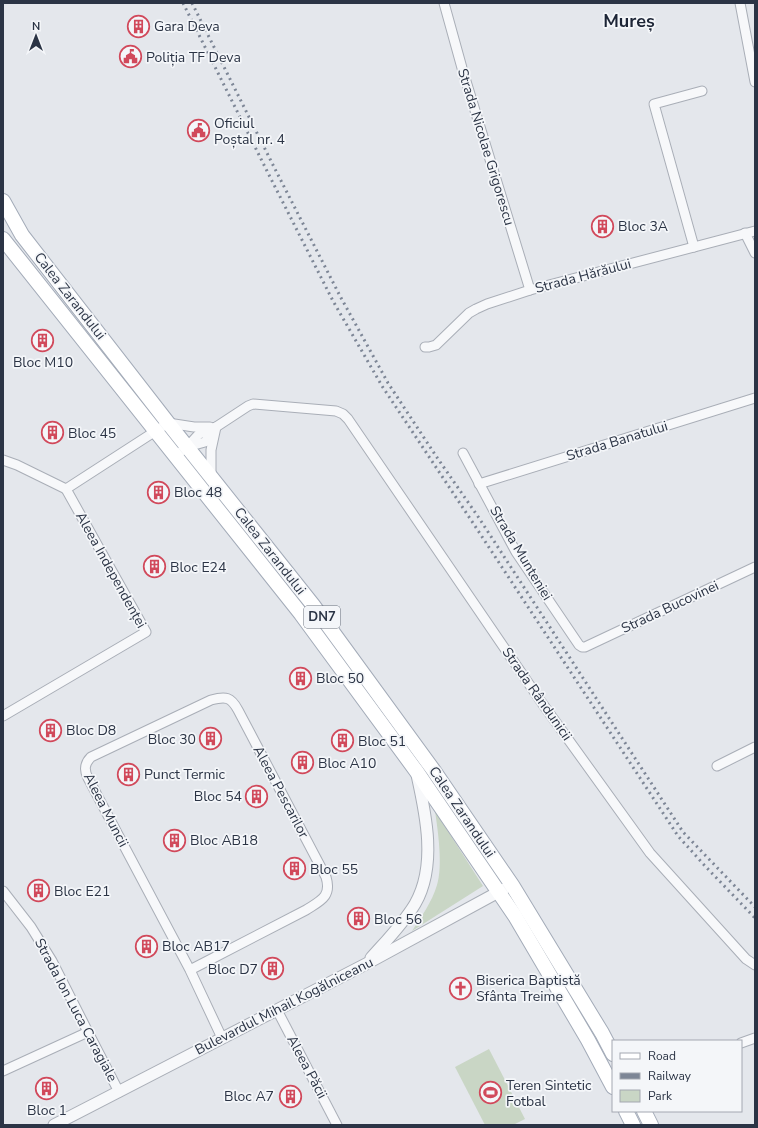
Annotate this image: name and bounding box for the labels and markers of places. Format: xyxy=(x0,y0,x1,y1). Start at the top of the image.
building icon: Gara Deva xyxy=(126,13,152,39)
place label: Gara Deva xyxy=(154,17,220,36)
public building icon: Poliția TF Deva xyxy=(118,44,144,70)
place label: Poliția TF Deva xyxy=(146,48,241,67)
place label: Oficiul Poștal nr. 4 xyxy=(214,114,285,149)
public building icon: Oficiul Poștal nr. 4 xyxy=(185,118,211,144)
building icon: Bloc 3A xyxy=(590,213,616,239)
place label: Bloc 3A xyxy=(618,217,668,236)
building icon: Bloc M10 xyxy=(30,327,56,353)
place label: Bloc M10 xyxy=(13,353,73,372)
building icon: Bloc 45 xyxy=(40,420,66,446)
place label: Bloc 45 xyxy=(68,424,116,443)
building icon: Bloc 48 xyxy=(146,479,172,505)
place label: Bloc 48 xyxy=(174,483,222,502)
building icon: Bloc E24 xyxy=(141,554,167,580)
place label: Bloc E24 xyxy=(170,558,226,577)
building icon: Bloc 50 xyxy=(288,665,314,691)
place label: Bloc 50 xyxy=(316,669,364,688)
building icon: Bloc D8 xyxy=(38,717,64,743)
place label: Bloc D8 xyxy=(66,721,116,740)
building icon: Bloc 30 xyxy=(198,726,224,752)
building icon: Bloc 51 xyxy=(330,728,356,754)
place label: Bloc 30 xyxy=(148,730,196,749)
place label: Bloc 51 xyxy=(358,732,406,751)
building icon: Bloc A10 xyxy=(289,750,315,776)
place label: Bloc A10 xyxy=(318,754,376,773)
building icon: Punct Termic xyxy=(116,761,142,787)
place label: Punct Termic xyxy=(144,765,226,784)
building icon: Bloc 54 xyxy=(244,783,270,809)
place label: Bloc 54 xyxy=(194,787,242,806)
building icon: Bloc AB18 xyxy=(162,827,188,853)
place label: Bloc AB18 xyxy=(190,831,258,850)
building icon: Bloc 55 xyxy=(281,856,307,882)
place label: Bloc 55 xyxy=(310,860,358,879)
building icon: Bloc E21 xyxy=(25,878,51,904)
place label: Bloc E21 xyxy=(54,882,110,901)
building icon: Bloc 56 xyxy=(346,906,372,932)
place label: Bloc 56 xyxy=(374,910,422,929)
building icon: Bloc AB17 xyxy=(133,933,159,959)
place label: Bloc AB17 xyxy=(162,937,230,956)
building icon: Bloc D7 xyxy=(260,956,286,982)
place label: Bloc D7 xyxy=(208,960,258,979)
place label: Biserica Baptistă Sfânta Treime xyxy=(476,971,581,1006)
church icon: Biserica Baptistă Sfânta Treime xyxy=(448,975,474,1001)
building icon: Bloc 1 xyxy=(34,1075,60,1101)
place label: Teren Sintetic Fotbal xyxy=(506,1076,592,1111)
sports icon: Teren Sintetic Fotbal xyxy=(477,1080,503,1106)
building icon: Bloc A7 xyxy=(277,1083,303,1109)
place label: Bloc A7 xyxy=(224,1087,274,1106)
place label: Bloc 1 xyxy=(27,1101,67,1120)

